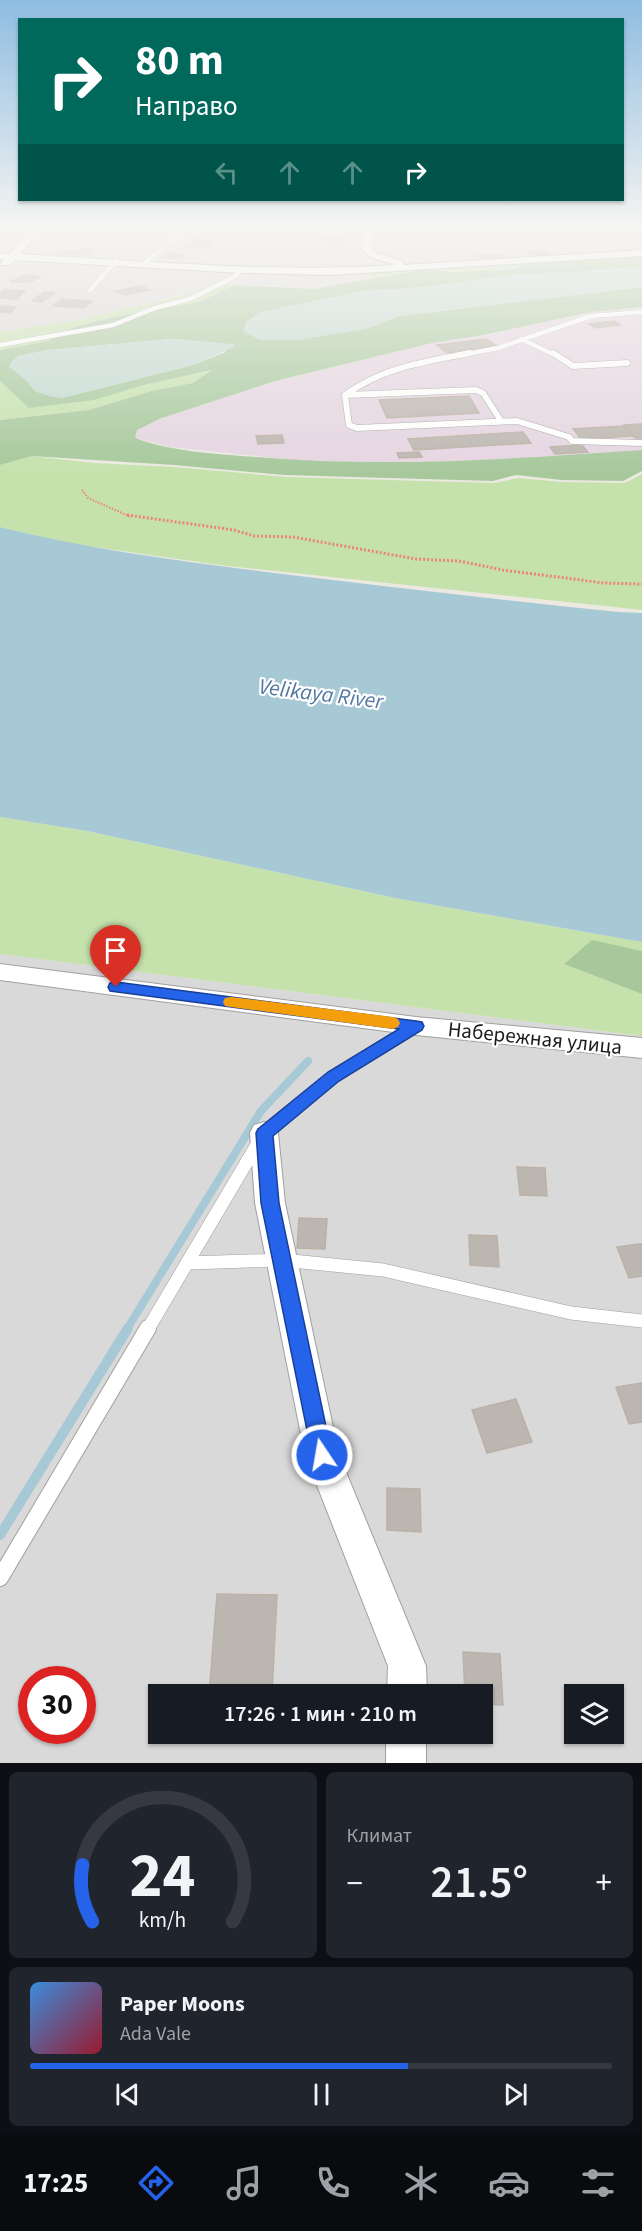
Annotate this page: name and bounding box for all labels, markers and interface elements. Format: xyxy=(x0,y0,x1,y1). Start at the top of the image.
text: 80 m xyxy=(135,31,224,91)
icon: right xyxy=(36,42,114,120)
text: Направо xyxy=(135,87,238,126)
icon: left xyxy=(210,156,243,189)
icon: ahead xyxy=(273,156,306,189)
icon: ahead xyxy=(336,156,369,189)
icon: right xyxy=(399,156,432,189)
water label: Velikaya River xyxy=(257,671,386,718)
pin xyxy=(90,925,141,987)
icon: arrive xyxy=(99,934,132,967)
street label: Набережная улица xyxy=(446,1014,624,1062)
position arrow xyxy=(290,1423,354,1487)
speed limit sign: 30 xyxy=(18,1666,96,1744)
map controls xyxy=(564,1684,624,1744)
button: layers xyxy=(564,1684,624,1744)
text: 17:26 · 1 мин · 210 m xyxy=(224,1698,417,1730)
text: Климат xyxy=(347,1822,412,1850)
text: 24 xyxy=(130,1832,196,1921)
text: 21.5° xyxy=(431,1851,528,1915)
text: − xyxy=(347,1860,363,1907)
text: + xyxy=(596,1860,612,1907)
text: km/h xyxy=(139,1905,187,1936)
text: Paper Moons xyxy=(120,1988,245,2020)
text: Ada Vale xyxy=(120,2020,191,2048)
icon: previous xyxy=(111,2078,144,2111)
icon: pause xyxy=(305,2078,338,2111)
icon: next xyxy=(499,2078,532,2111)
icon: directions xyxy=(135,2162,177,2204)
icon: music xyxy=(223,2162,265,2204)
icon: phone xyxy=(312,2162,354,2204)
icon: climate xyxy=(400,2162,442,2204)
icon: car xyxy=(488,2162,530,2204)
icon: filters xyxy=(577,2162,619,2204)
text: 17:25 xyxy=(23,2164,88,2203)

